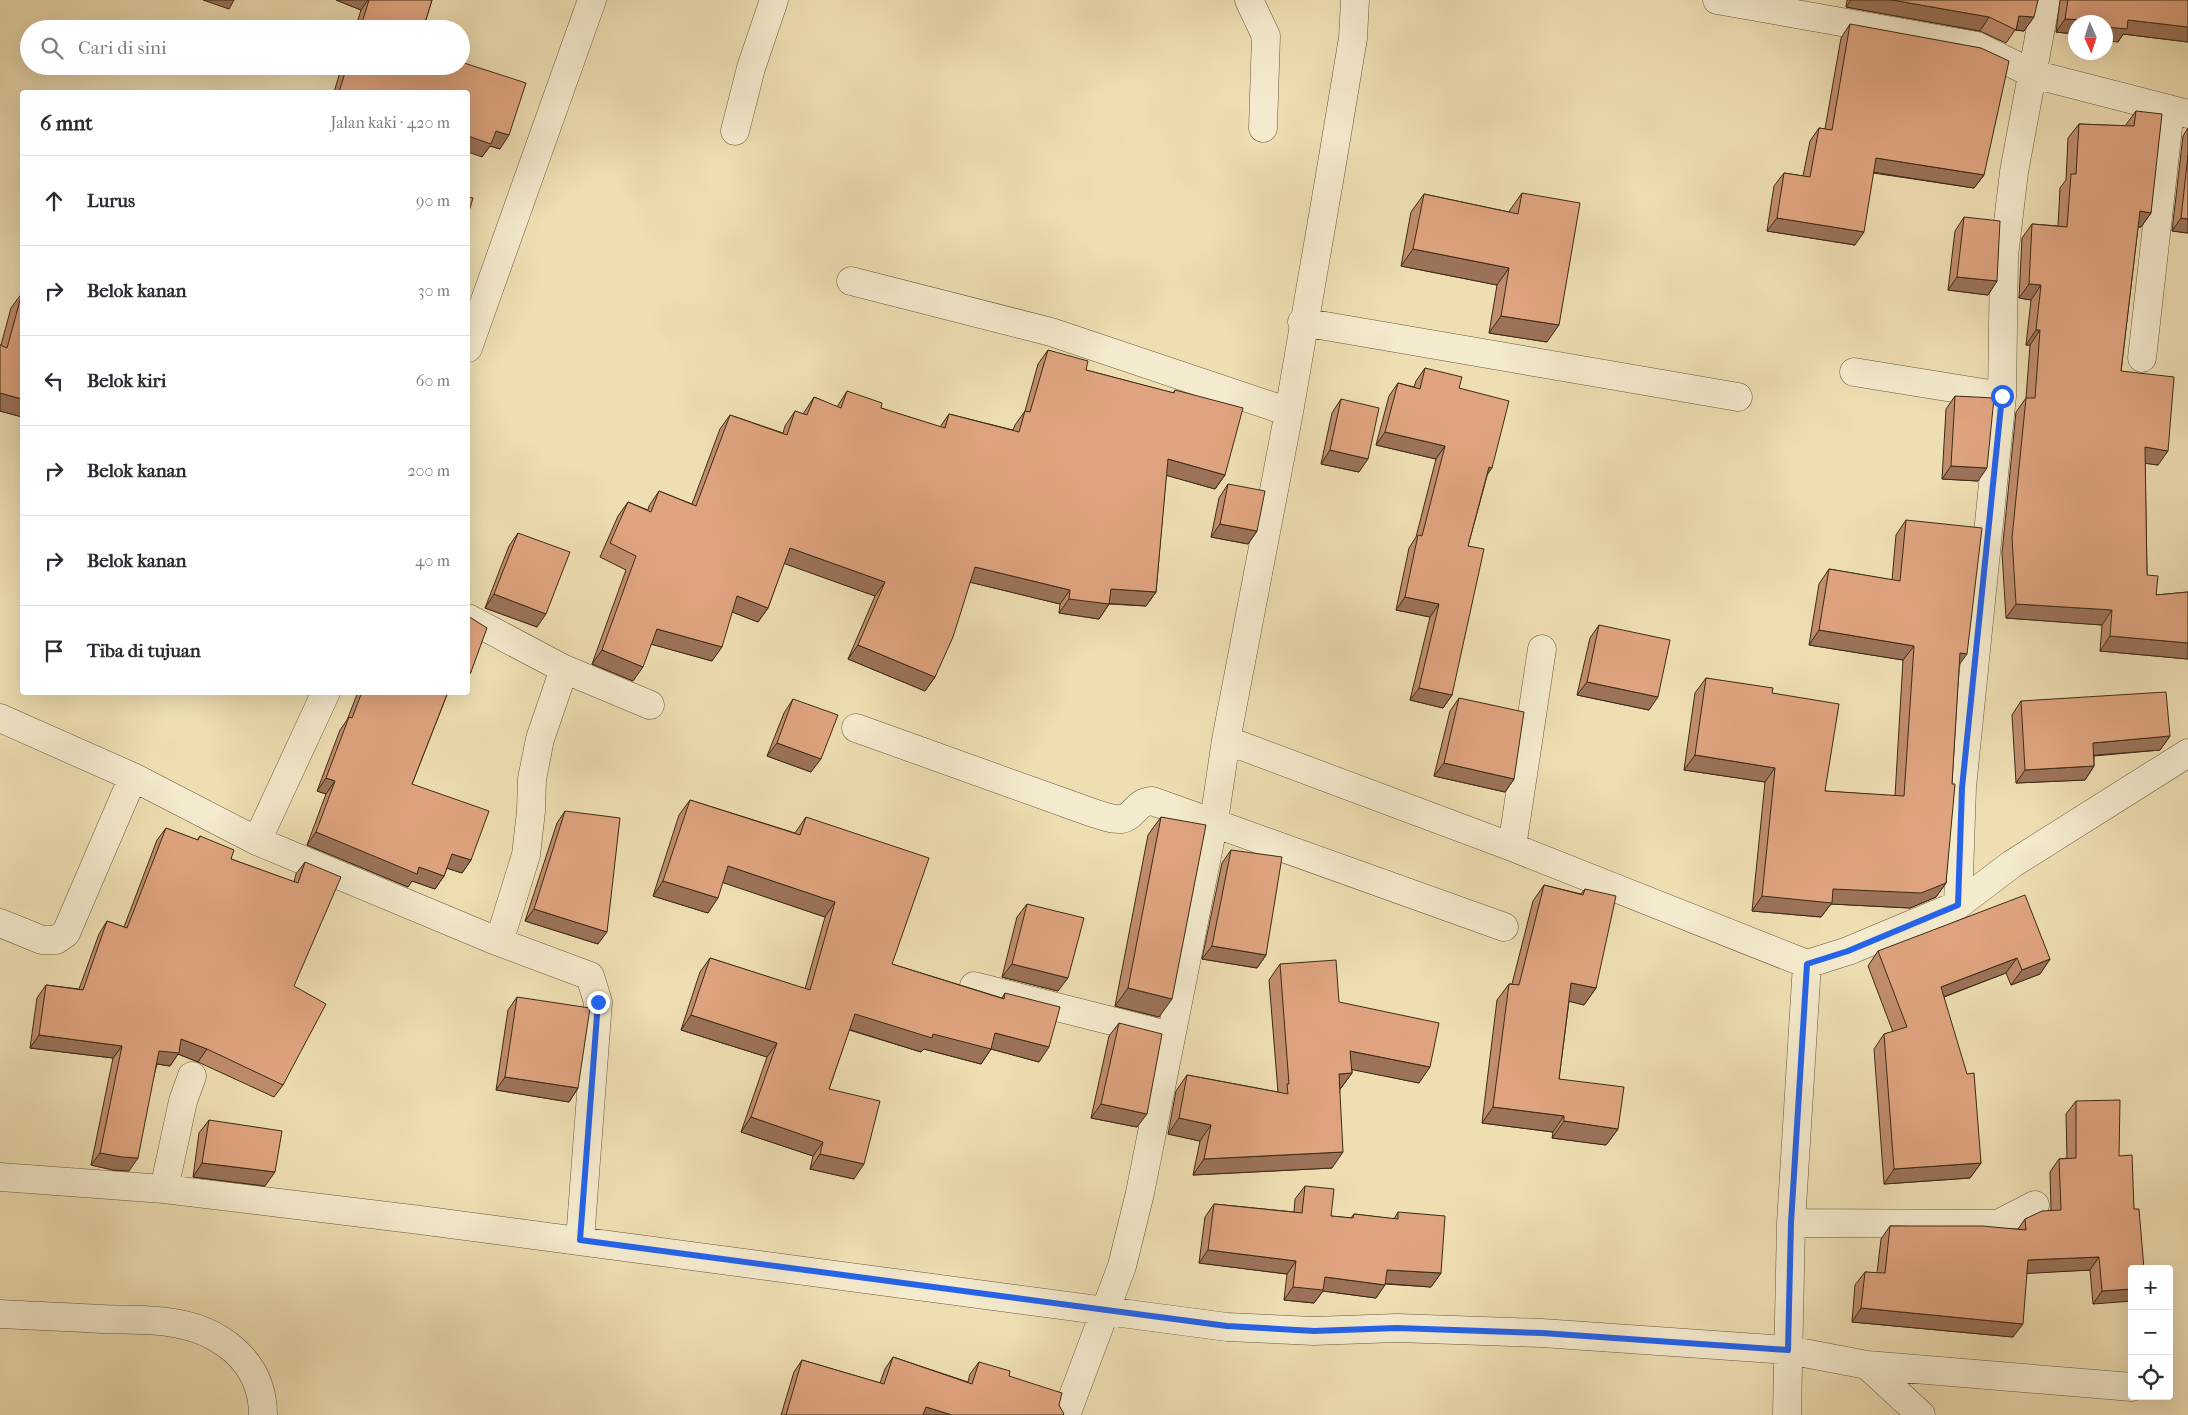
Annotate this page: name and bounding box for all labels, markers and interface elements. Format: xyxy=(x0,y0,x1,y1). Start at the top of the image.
north arrow xyxy=(2068,15,2113,60)
search box xyxy=(20,20,470,75)
icon: search xyxy=(38,34,66,62)
text: Cari di sini xyxy=(78,37,167,59)
text: 6 mnt xyxy=(40,111,93,135)
text: Jalan kaki · 420 m xyxy=(330,113,450,132)
icon: ahead xyxy=(40,187,68,215)
text: Lurus xyxy=(87,190,135,212)
text: 90 m xyxy=(416,191,450,210)
icon: right xyxy=(40,277,68,305)
text: Belok kanan xyxy=(87,280,187,302)
text: 30 m xyxy=(418,281,450,300)
icon: left xyxy=(40,367,68,395)
text: Belok kiri xyxy=(87,370,166,392)
text: 60 m xyxy=(416,371,450,390)
route start xyxy=(1991,385,2014,408)
icon: right xyxy=(40,457,68,485)
text: Belok kanan xyxy=(87,460,187,482)
text: 200 m xyxy=(407,461,450,480)
icon: right xyxy=(40,547,68,575)
text: Belok kanan xyxy=(87,550,187,572)
text: 40 m xyxy=(415,551,450,570)
icon: arrive xyxy=(40,637,68,665)
text: Tiba di tujuan xyxy=(87,640,201,662)
route end xyxy=(587,991,610,1014)
map controls xyxy=(2128,1265,2173,1400)
button: + xyxy=(2128,1265,2173,1310)
button: − xyxy=(2128,1310,2173,1355)
button: locate xyxy=(2128,1355,2173,1400)

